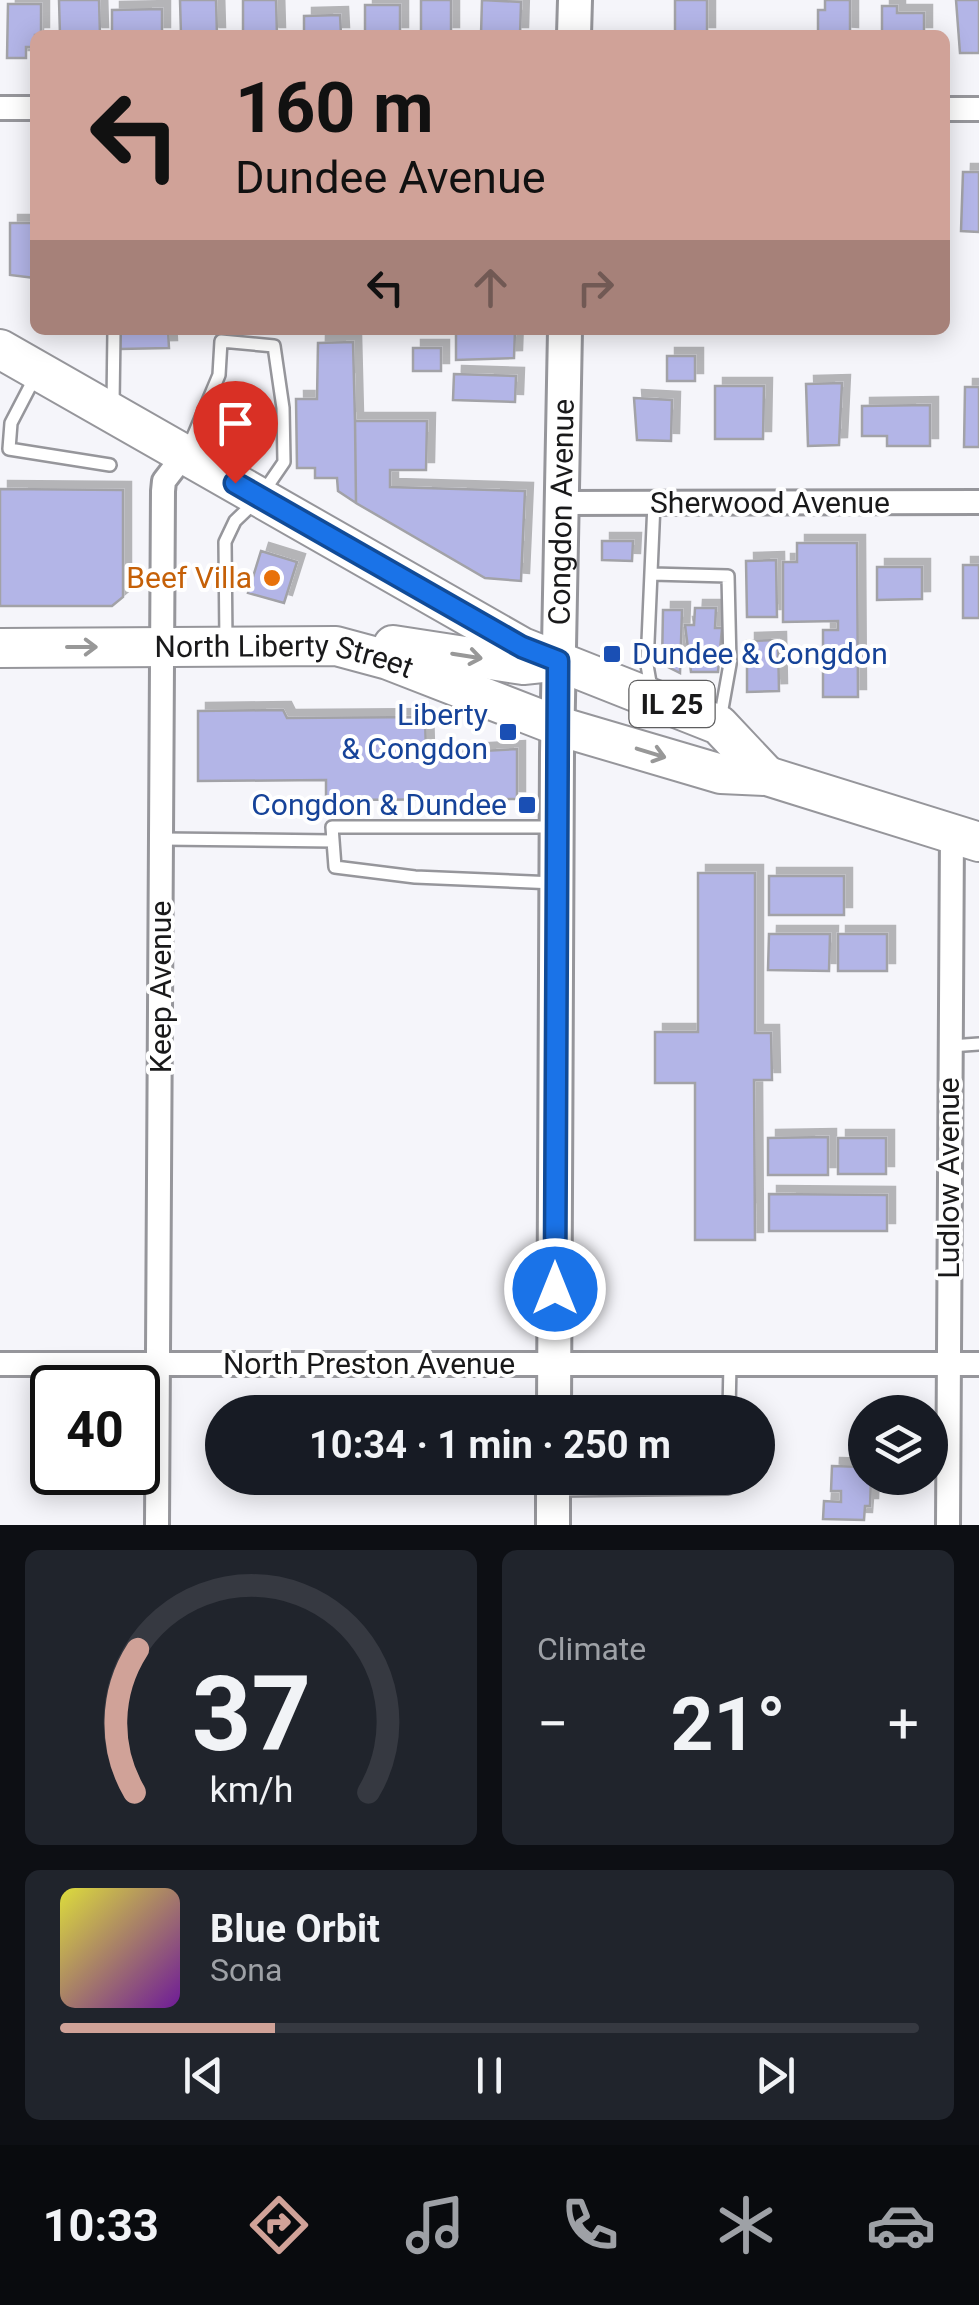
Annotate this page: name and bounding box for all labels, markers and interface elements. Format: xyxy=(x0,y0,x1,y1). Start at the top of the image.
text: 160 m xyxy=(235,67,434,149)
icon: left xyxy=(70,70,200,200)
text: Dundee Avenue xyxy=(235,151,546,204)
icon: left xyxy=(358,260,413,315)
icon: ahead xyxy=(463,260,518,315)
icon: right xyxy=(568,260,623,315)
pin xyxy=(193,381,278,484)
icon: arrive xyxy=(208,396,263,451)
street label: Congdon Avenue xyxy=(541,399,581,625)
street label: Sherwood Avenue xyxy=(650,485,890,520)
place label: Beef Villa xyxy=(126,560,252,595)
marker: Beef Villa xyxy=(261,567,283,589)
street label: North Liberty Street xyxy=(154,628,418,685)
place label: Dundee & Congdon xyxy=(632,636,888,671)
one-way arrow xyxy=(64,638,97,656)
marker: Dundee & Congdon xyxy=(601,643,623,665)
one-way arrow xyxy=(451,648,483,666)
road number: IL 25 xyxy=(630,681,714,727)
place label: Liberty & Congdon xyxy=(341,697,488,766)
marker: Liberty & Congdon xyxy=(497,721,519,743)
one-way arrow xyxy=(635,745,667,763)
place label: Congdon & Dundee xyxy=(251,787,507,822)
marker: Congdon & Dundee xyxy=(516,794,538,816)
street label: Keep Avenue xyxy=(143,901,178,1073)
street label: Ludlow Avenue xyxy=(931,1077,966,1279)
position arrow xyxy=(503,1237,607,1341)
street label: North Preston Avenue xyxy=(223,1346,515,1381)
speed limit sign: 40 xyxy=(30,1365,160,1495)
map controls xyxy=(848,1395,948,1495)
button: layers xyxy=(848,1395,948,1495)
text: 10:34 · 1 min · 250 m xyxy=(309,1423,671,1467)
text: Climate xyxy=(537,1630,646,1668)
text: 37 xyxy=(191,1654,311,1775)
text: 21° xyxy=(670,1680,786,1768)
text: − xyxy=(537,1692,568,1756)
text: + xyxy=(888,1692,919,1756)
text: km/h xyxy=(209,1769,293,1811)
text: Blue Orbit xyxy=(210,1907,380,1951)
text: Sona xyxy=(210,1951,282,1989)
icon: previous xyxy=(176,2048,231,2103)
icon: pause xyxy=(462,2048,517,2103)
icon: next xyxy=(748,2048,803,2103)
icon: directions xyxy=(244,2190,314,2260)
icon: music xyxy=(400,2190,470,2260)
icon: phone xyxy=(555,2190,625,2260)
icon: climate xyxy=(711,2190,781,2260)
icon: car xyxy=(866,2190,936,2260)
text: 10:33 xyxy=(43,2199,159,2252)

